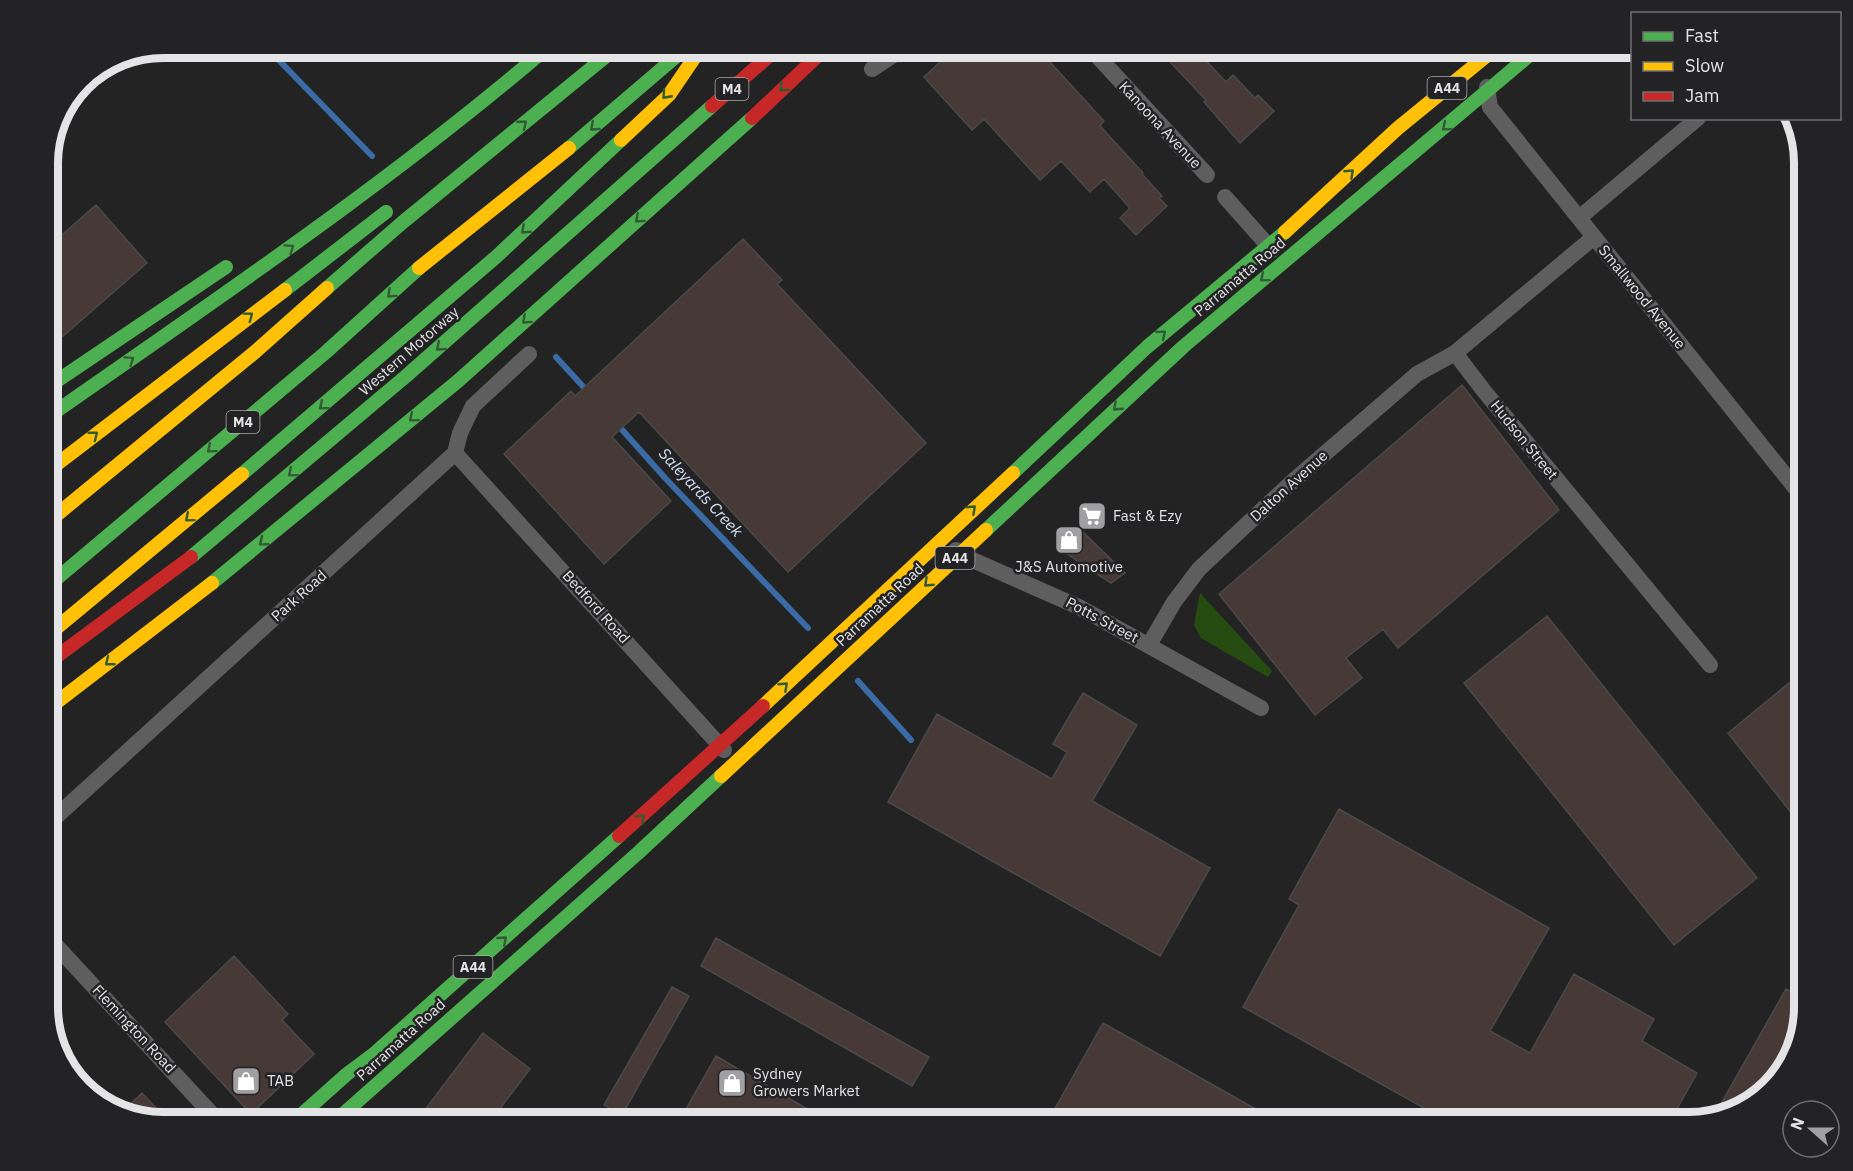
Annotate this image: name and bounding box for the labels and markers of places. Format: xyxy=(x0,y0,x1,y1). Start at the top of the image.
supermarket icon: Fast & Ezy xyxy=(1076,500,1108,532)
place label: Fast & Ezy xyxy=(1113,506,1182,525)
shop icon: J&S Automotive xyxy=(1053,524,1085,556)
place label: J&S Automotive xyxy=(1015,557,1123,576)
place label: Sydney Growers Market xyxy=(753,1064,860,1100)
shop icon: TAB xyxy=(230,1065,262,1097)
shop icon: Sydney Growers Market xyxy=(716,1067,748,1099)
place label: TAB xyxy=(267,1071,294,1090)

